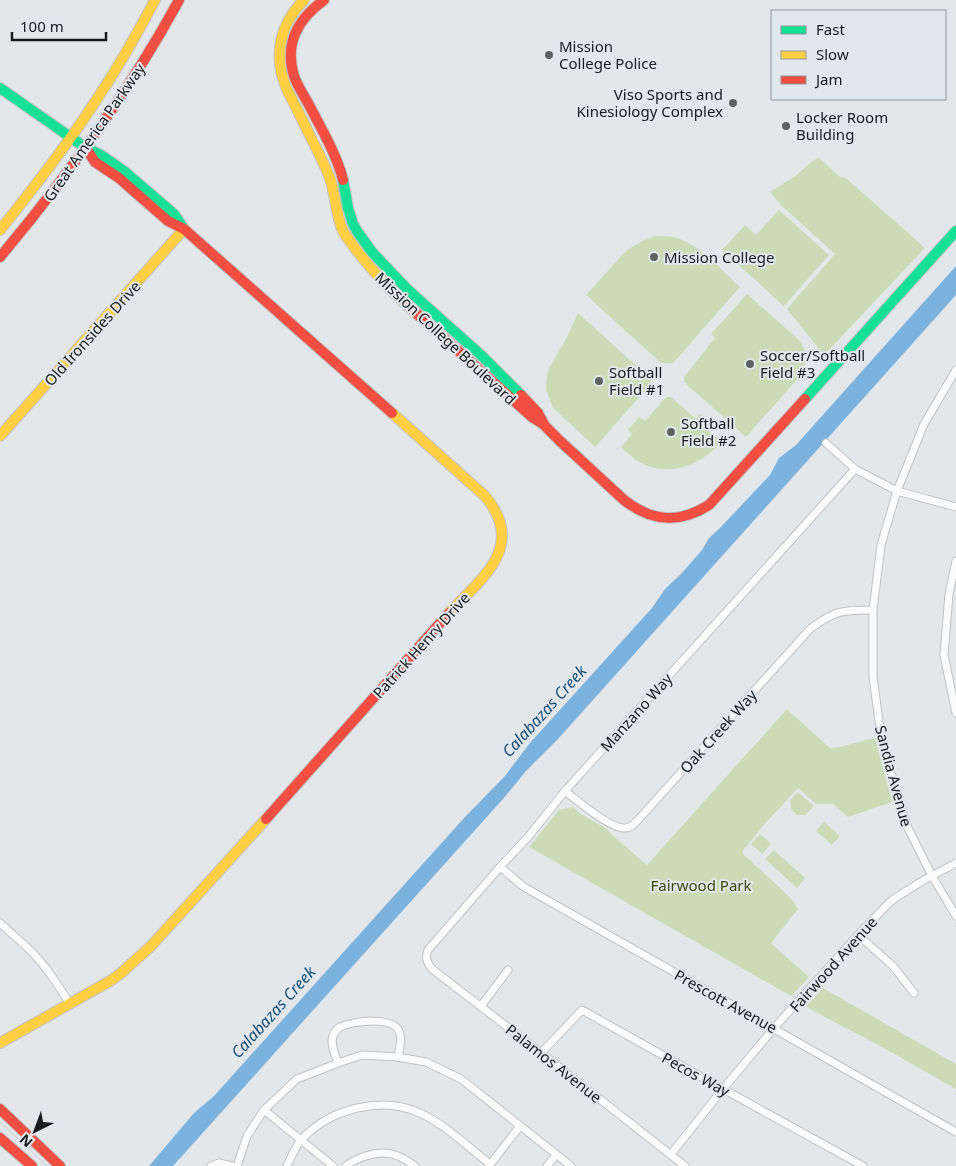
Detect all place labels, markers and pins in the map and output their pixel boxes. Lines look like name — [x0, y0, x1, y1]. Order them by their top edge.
place label: Mission College Police — [559, 36, 657, 73]
marker: Mission College Police — [543, 49, 555, 61]
place label: Viso Sports and Kinesiology Complex — [576, 84, 723, 121]
marker: Viso Sports and Kinesiology Complex — [727, 97, 739, 109]
place label: Locker Room Building — [796, 107, 888, 144]
marker: Locker Room Building — [780, 120, 792, 132]
place label: Mission College — [664, 247, 774, 267]
marker: Mission College — [648, 251, 660, 263]
place label: Soccer/Softball Field #3 — [760, 345, 865, 382]
marker: Soccer/Softball Field #3 — [744, 358, 756, 370]
place label: Softball Field #1 — [609, 362, 664, 399]
marker: Softball Field #1 — [593, 375, 605, 387]
place label: Softball Field #2 — [681, 413, 736, 450]
marker: Softball Field #2 — [665, 426, 677, 438]

